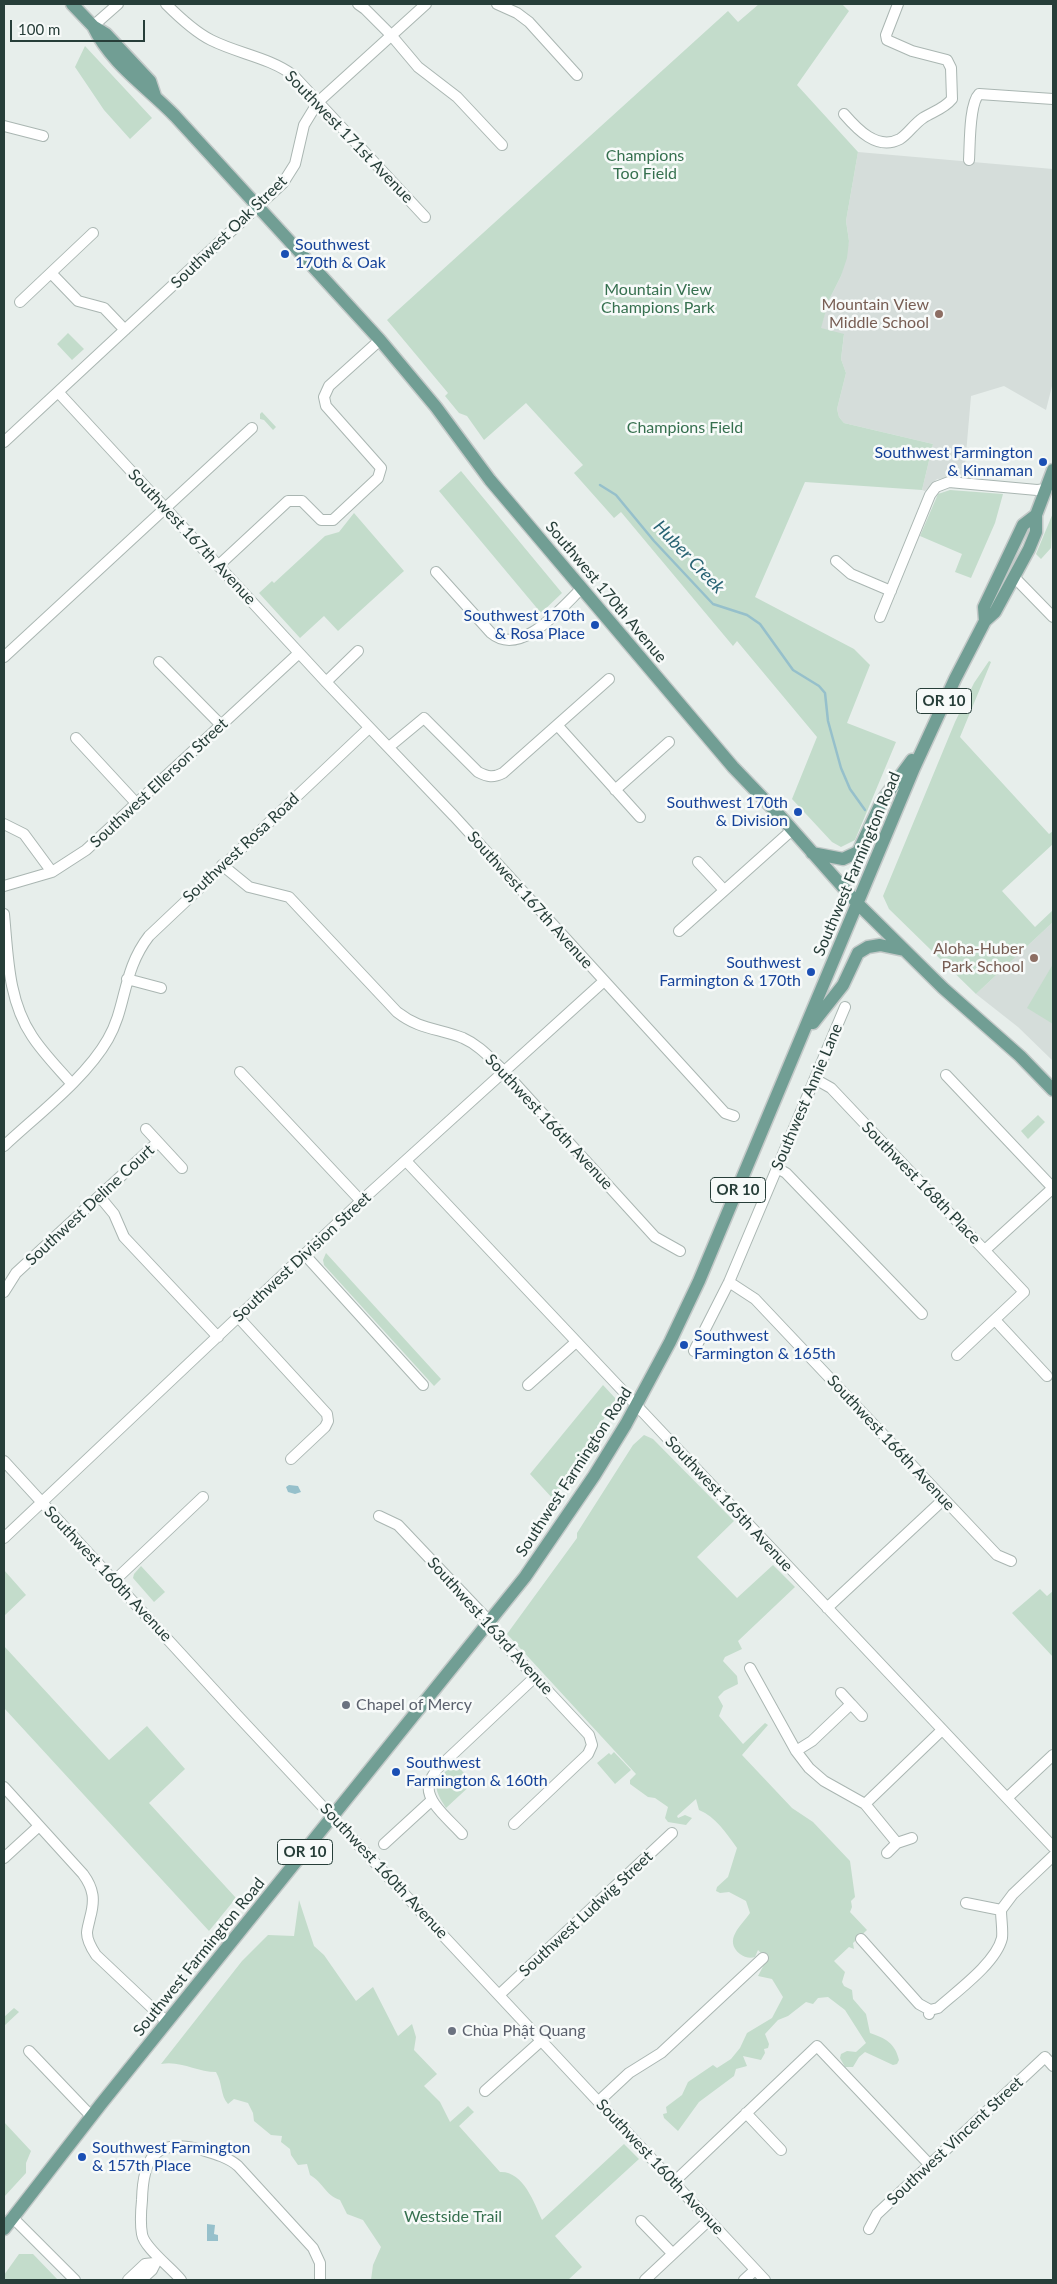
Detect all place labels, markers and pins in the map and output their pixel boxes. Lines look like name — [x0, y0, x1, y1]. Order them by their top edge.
place label: Southwest 170th & Oak — [295, 235, 386, 273]
marker: Southwest 170th & Oak — [279, 248, 291, 260]
place label: Mountain View Middle School — [821, 295, 929, 333]
marker: Mountain View Middle School — [933, 308, 945, 320]
place label: Southwest Farmington & Kinnaman — [874, 443, 1033, 481]
marker: Southwest Farmington & Kinnaman — [1037, 456, 1049, 468]
place label: Southwest 170th & Rosa Place — [464, 606, 585, 644]
marker: Southwest 170th & Rosa Place — [589, 619, 601, 631]
place label: Southwest 170th & Division — [667, 793, 788, 831]
marker: Southwest 170th & Division — [792, 806, 804, 818]
place label: Aloha-Huber Park School — [933, 939, 1024, 977]
marker: Aloha-Huber Park School — [1028, 952, 1040, 964]
place label: Southwest Farmington & 170th — [659, 953, 801, 991]
marker: Southwest Farmington & 170th — [805, 966, 817, 978]
place label: Southwest Farmington & 165th — [694, 1326, 836, 1364]
marker: Southwest Farmington & 165th — [678, 1339, 690, 1351]
place label: Chapel of Mercy — [356, 1695, 472, 1715]
marker: Chapel of Mercy — [340, 1699, 352, 1711]
place label: Southwest Farmington & 160th — [406, 1753, 548, 1791]
marker: Southwest Farmington & 160th — [390, 1766, 402, 1778]
place label: Chùa Phật Quang — [462, 2021, 586, 2041]
marker: Chùa Phật Quang — [446, 2025, 458, 2037]
place label: Southwest Farmington & 157th Place — [92, 2138, 251, 2176]
marker: Southwest Farmington & 157th Place — [76, 2151, 88, 2163]

